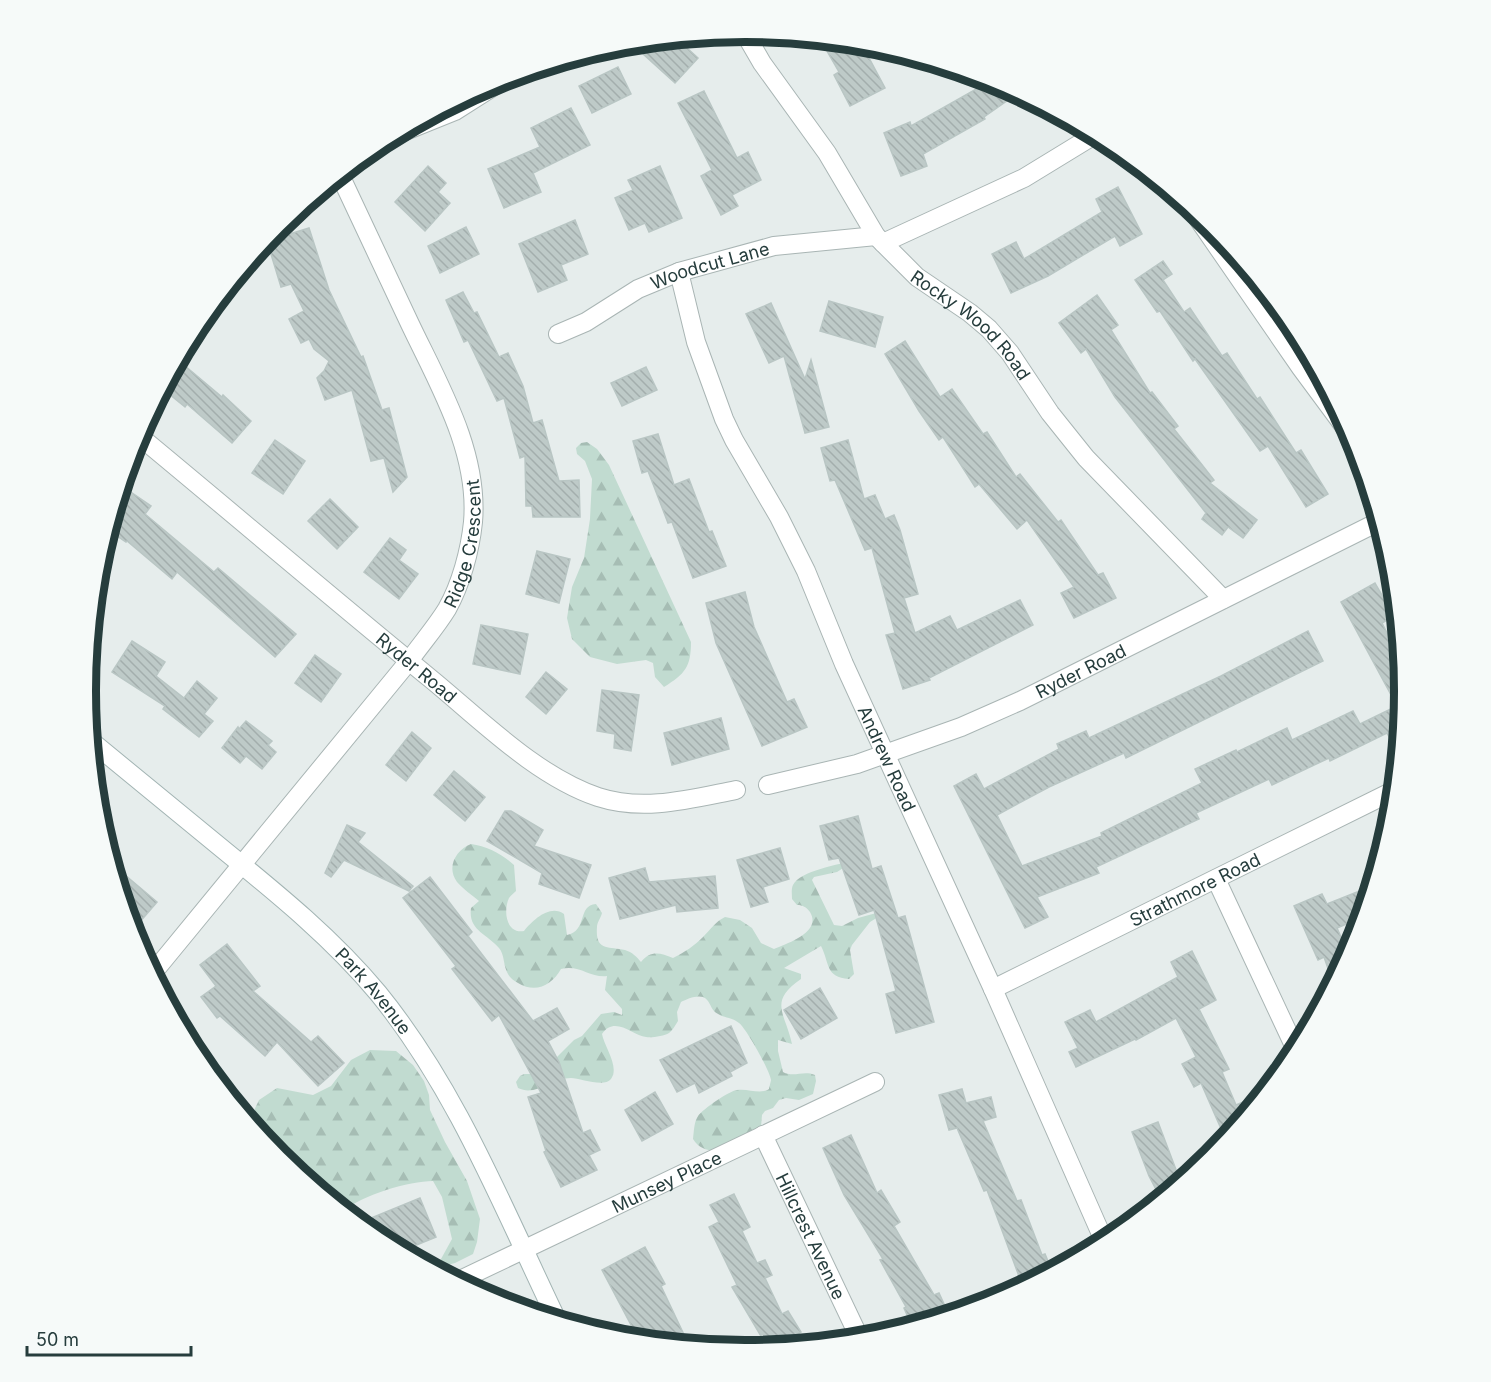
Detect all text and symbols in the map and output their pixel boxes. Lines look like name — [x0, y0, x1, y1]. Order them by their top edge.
street label: Woodcut Lane — [647, 237, 771, 293]
street label: Rocky Wood Road — [907, 266, 1035, 384]
street label: Ridge Crescent — [439, 478, 484, 611]
street label: Ryder Road — [372, 628, 461, 707]
street label: Ryder Road — [1032, 639, 1129, 702]
street label: Andrew Road — [854, 702, 921, 814]
street label: Strathmore Road — [1126, 848, 1263, 930]
street label: Park Avenue — [331, 943, 416, 1038]
street label: Munsey Place — [608, 1146, 725, 1217]
street label: Hillcrest Avenue — [772, 1170, 850, 1303]
scale bar — [27, 1319, 190, 1357]
text: 50 m — [36, 1329, 79, 1350]

